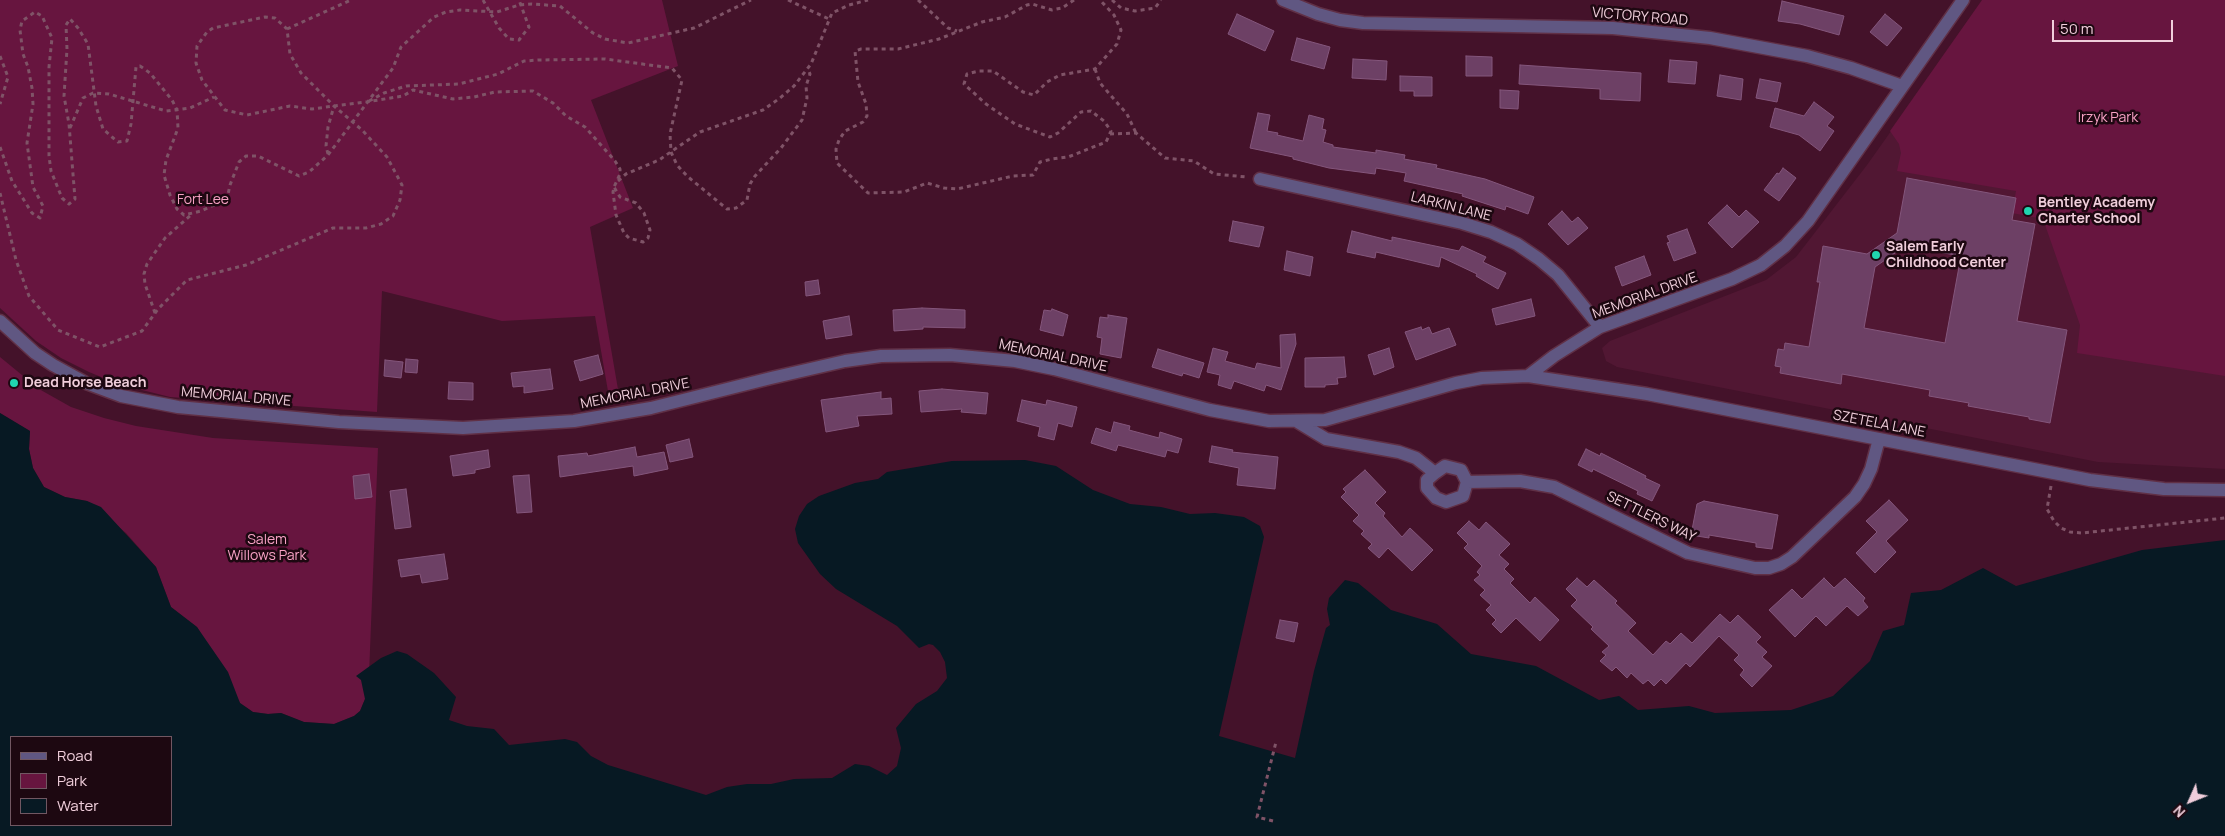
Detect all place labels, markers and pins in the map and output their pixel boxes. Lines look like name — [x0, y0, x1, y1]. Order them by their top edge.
place label: Bentley Academy Charter School — [2038, 195, 2155, 228]
marker: Bentley Academy Charter School — [2022, 205, 2034, 217]
place label: Salem Early Childhood Center — [1886, 239, 2006, 272]
marker: Salem Early Childhood Center — [1870, 249, 1882, 261]
place label: Dead Horse Beach — [24, 375, 146, 391]
marker: Dead Horse Beach — [8, 377, 20, 389]

